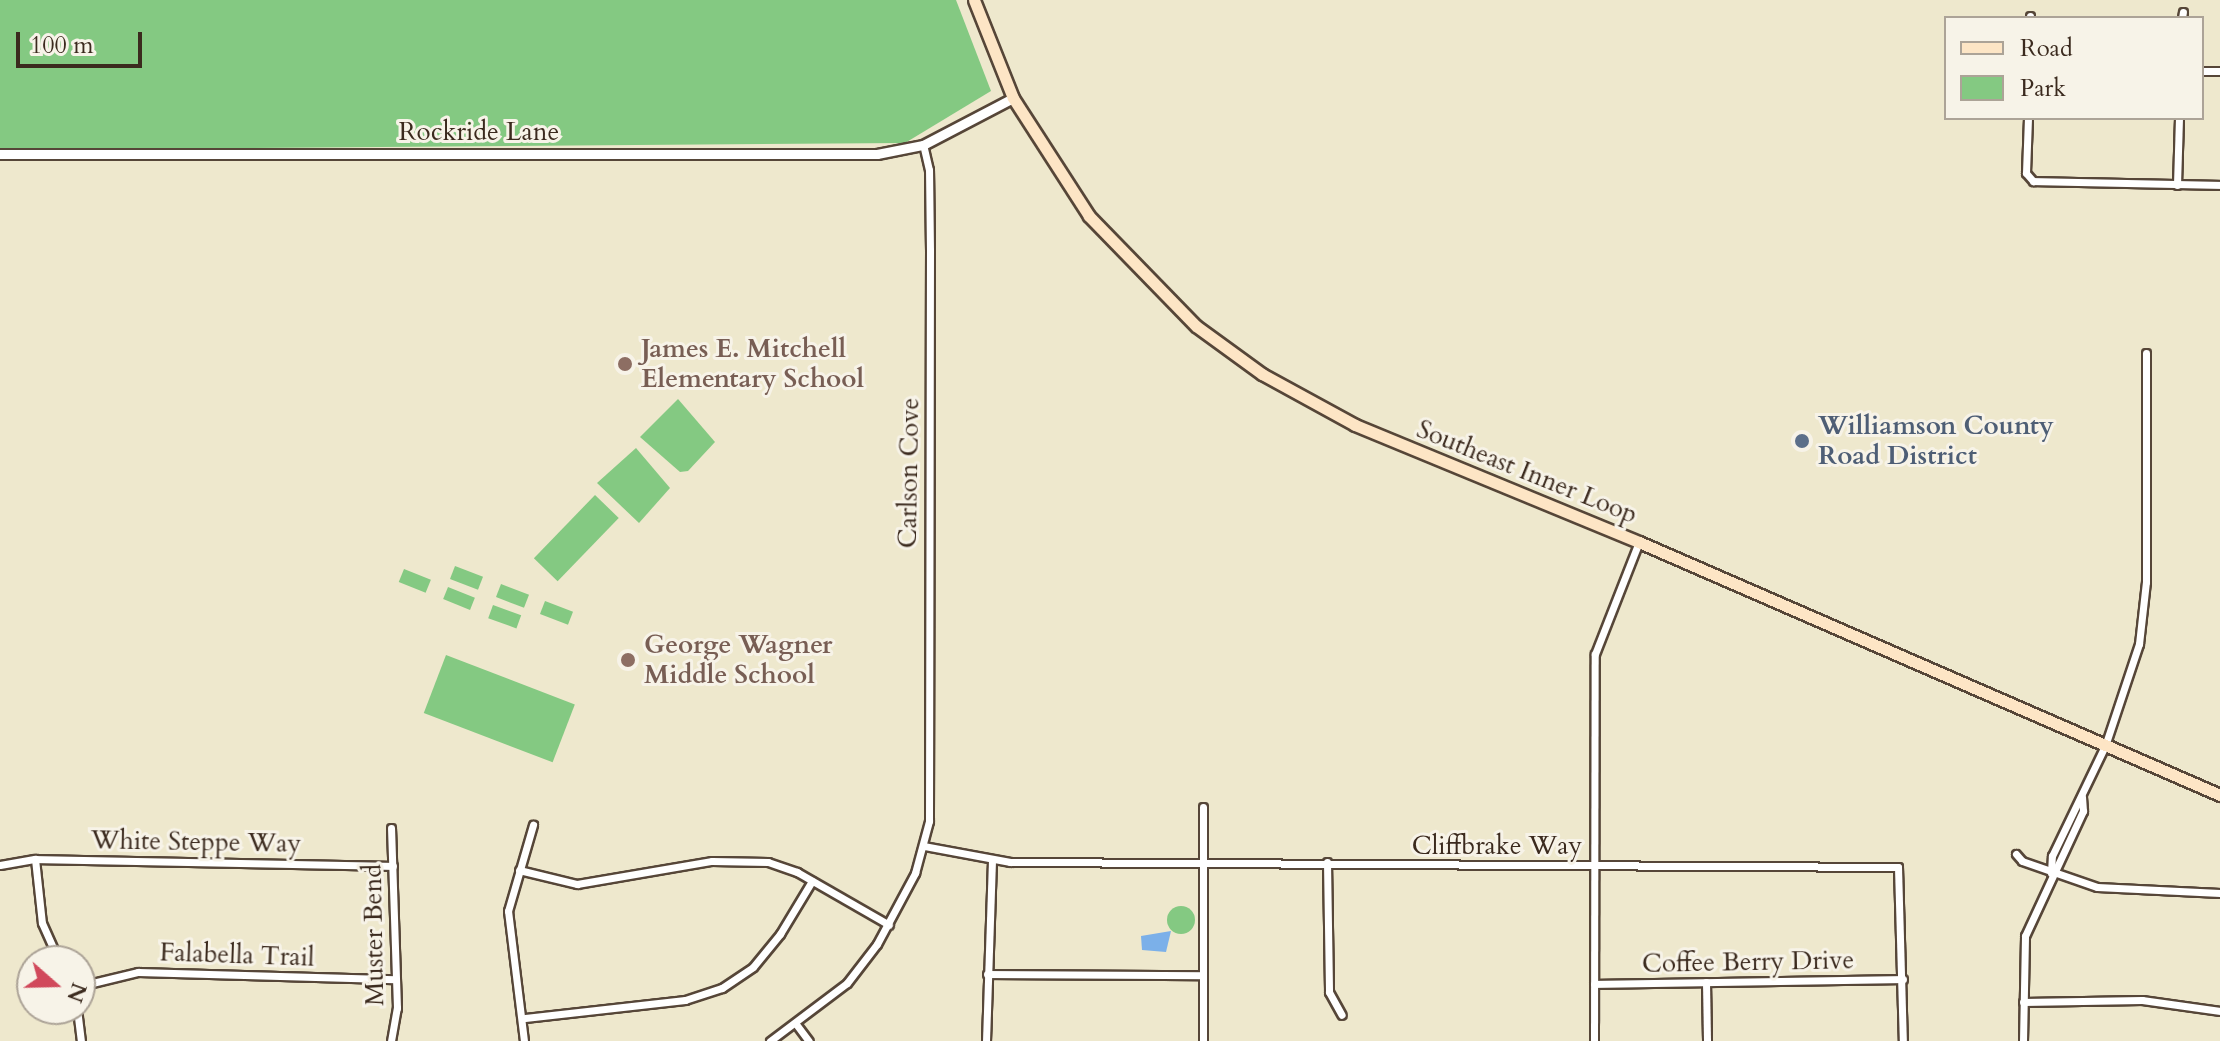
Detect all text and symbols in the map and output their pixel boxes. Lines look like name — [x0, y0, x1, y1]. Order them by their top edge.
scale bar — [20, 16, 146, 66]
legend — [1944, 16, 2204, 120]
text: 100 m — [30, 29, 94, 62]
text: Road — [2020, 32, 2073, 65]
text: Park — [2020, 72, 2066, 105]
street label: Rockride Lane — [399, 116, 559, 148]
place label: James E. Mitchell Elementary School — [641, 333, 864, 394]
marker: James E. Mitchell Elementary School — [616, 355, 634, 373]
street label: Carlson Cove — [892, 397, 926, 549]
place label: Williamson County Road District — [1818, 410, 2054, 472]
street label: Southeast Inner Loop — [1412, 413, 1642, 531]
marker: Williamson County Road District — [1793, 432, 1811, 450]
place label: George Wagner Middle School — [644, 629, 832, 690]
marker: George Wagner Middle School — [619, 651, 637, 669]
street label: White Steppe Way — [90, 825, 302, 859]
street label: Cliffbrake Way — [1412, 830, 1582, 862]
street label: Muster Bend — [357, 864, 391, 1006]
street label: Falabella Trail — [159, 937, 315, 973]
north arrow — [16, 945, 96, 1025]
street label: Coffee Berry Drive — [1642, 945, 1854, 979]
text: N — [59, 978, 94, 1007]

